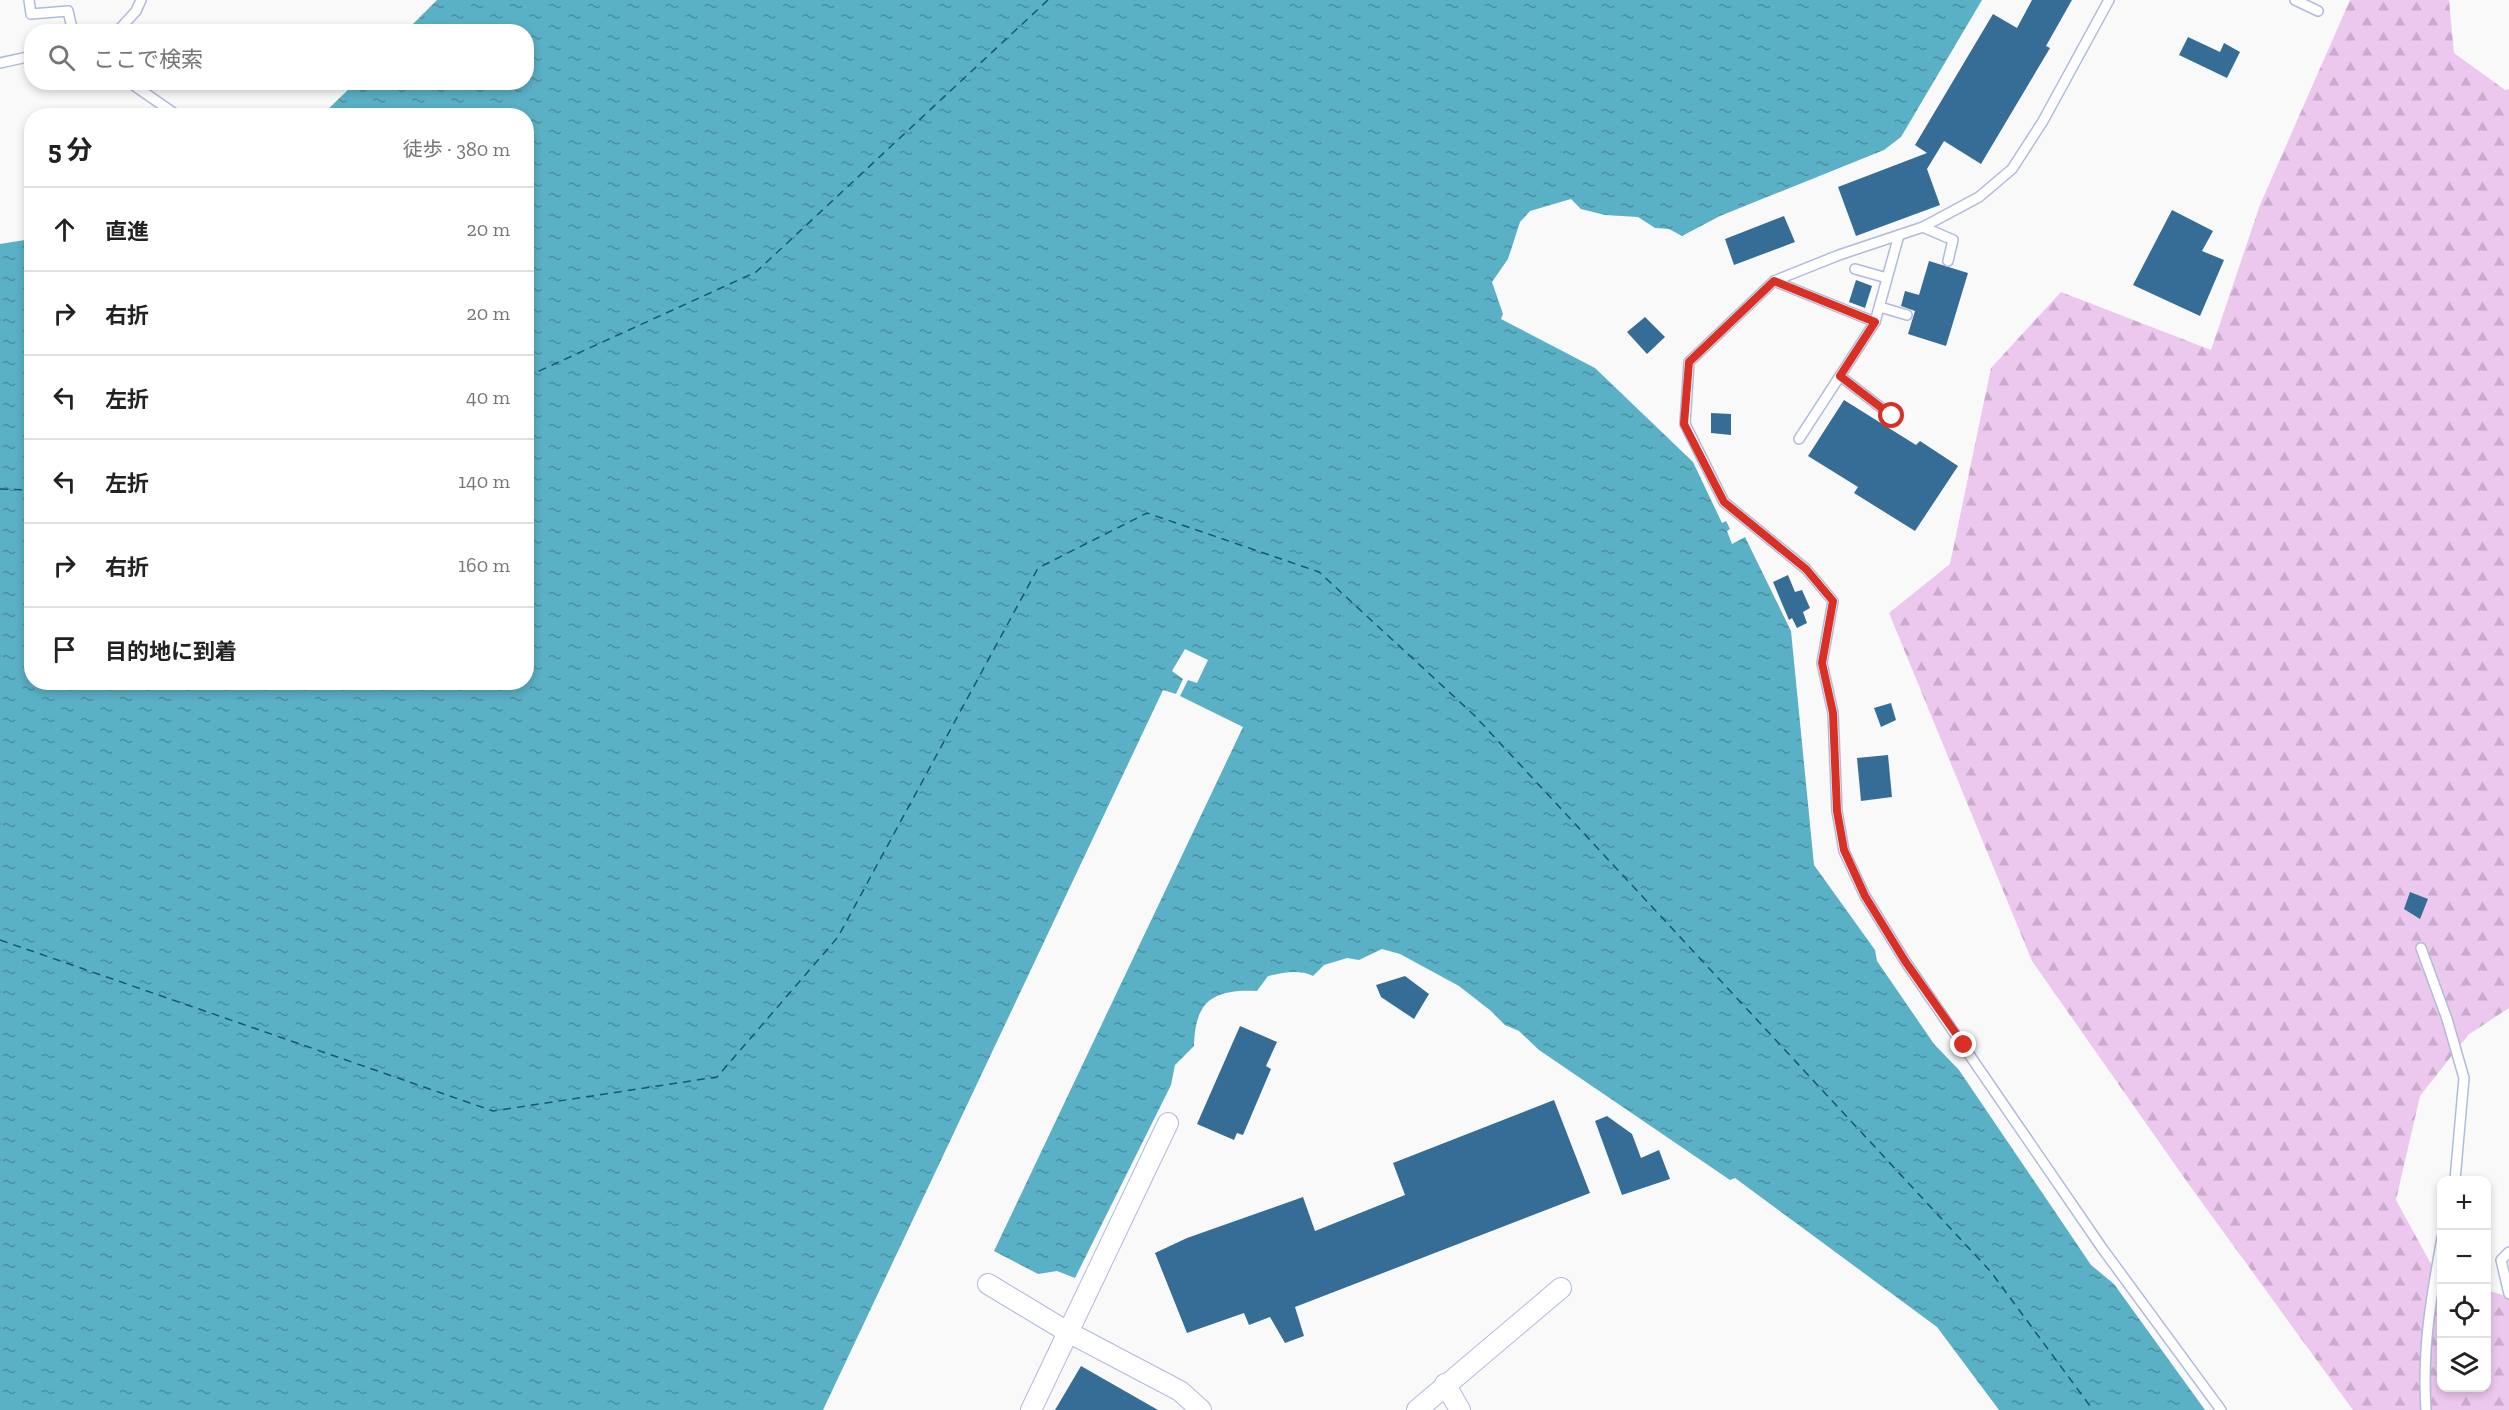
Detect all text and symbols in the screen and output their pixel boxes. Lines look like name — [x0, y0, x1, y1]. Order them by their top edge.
search box — [24, 24, 534, 90]
icon: search — [45, 41, 78, 74]
text: ここで検索 — [93, 46, 203, 73]
text: 5 分 — [48, 134, 92, 166]
text: 徒歩 · 380 m — [403, 137, 510, 161]
icon: ahead — [48, 213, 81, 246]
text: 20 m — [466, 217, 510, 241]
text: 直進 — [105, 218, 149, 245]
icon: right — [48, 297, 81, 330]
text: 20 m — [466, 301, 510, 325]
text: 右折 — [105, 302, 149, 329]
icon: left — [48, 381, 81, 414]
text: 40 m — [466, 385, 510, 409]
text: 左折 — [105, 386, 149, 413]
route start — [1878, 402, 1904, 428]
icon: left — [48, 465, 81, 498]
text: 140 m — [458, 469, 510, 493]
text: 左折 — [105, 470, 149, 497]
icon: right — [48, 549, 81, 582]
text: 160 m — [458, 553, 510, 577]
text: 右折 — [105, 554, 149, 581]
icon: arrive — [48, 633, 81, 666]
text: 目的地に到着 — [105, 638, 237, 665]
route end — [1950, 1031, 1976, 1057]
map controls — [2437, 1176, 2491, 1392]
button: + — [2437, 1176, 2491, 1230]
button: − — [2437, 1230, 2491, 1284]
button: locate — [2437, 1284, 2491, 1338]
button: layers — [2437, 1338, 2491, 1392]

